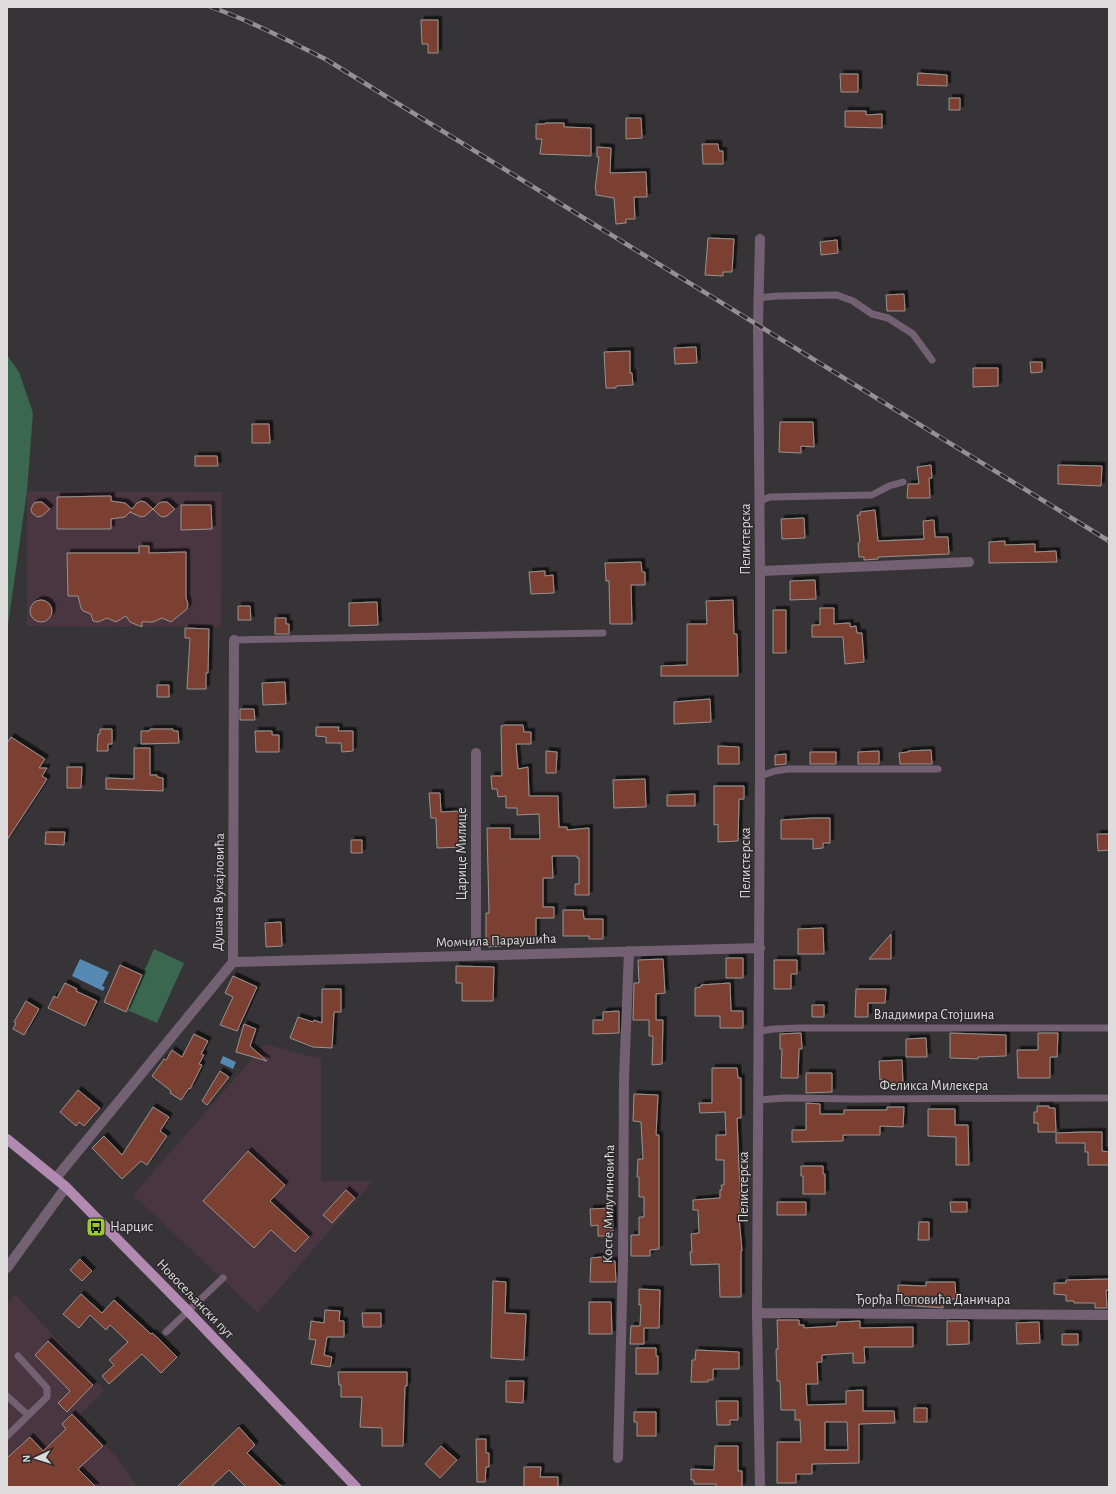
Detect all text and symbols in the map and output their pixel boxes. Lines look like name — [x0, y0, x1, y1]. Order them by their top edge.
street label: Пелистерска — [739, 503, 753, 575]
street label: Царице Милице — [455, 807, 469, 901]
street label: Пелистерска — [739, 827, 753, 899]
street label: Душана Вукајловића — [211, 832, 227, 951]
street label: Момчила Параушића — [435, 932, 557, 950]
street label: Владимира Стојшина — [874, 1008, 995, 1022]
street label: Феликса Милекера — [880, 1079, 989, 1093]
street label: Косте Милутиновића — [601, 1144, 617, 1264]
street label: Пелистерска — [737, 1151, 751, 1223]
bus stop icon: Нарцис — [85, 1216, 107, 1238]
place label: Нарцис — [110, 1220, 154, 1234]
street label: Новосељански пут — [154, 1257, 237, 1342]
street label: Ђорђа Поповића Даничара — [856, 1293, 1011, 1307]
north arrow — [16, 1438, 56, 1478]
text: N — [21, 1454, 32, 1463]

